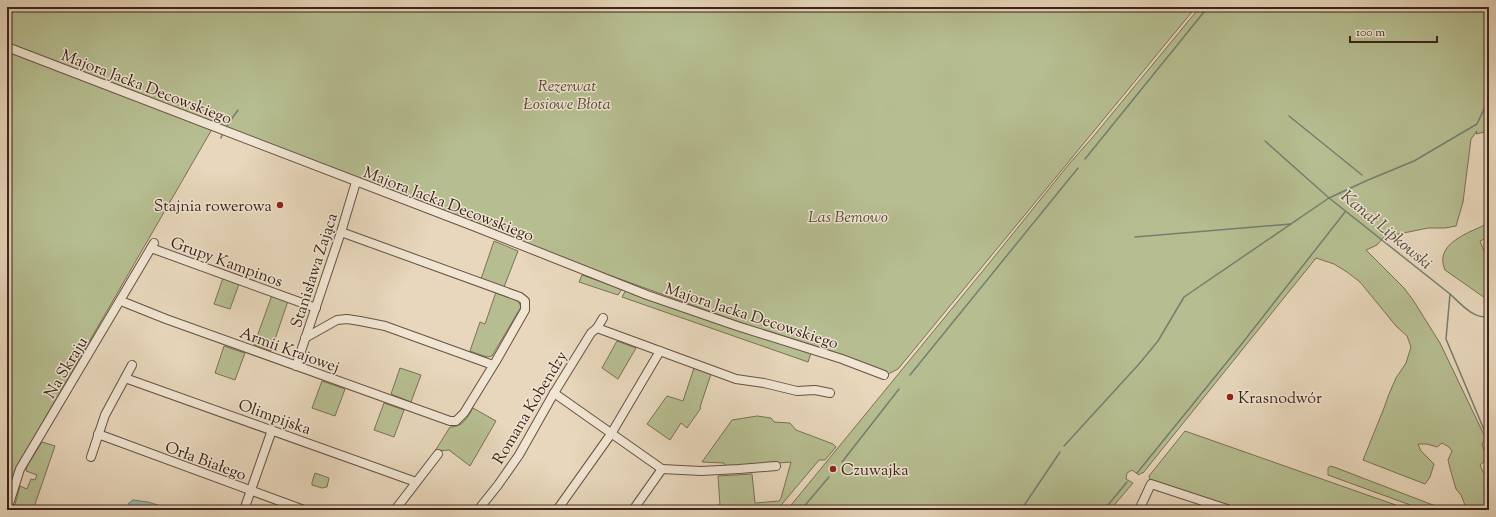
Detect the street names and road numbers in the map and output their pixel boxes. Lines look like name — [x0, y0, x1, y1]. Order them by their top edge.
street label: Majora Jacka Decowskiego — [57, 45, 235, 132]
street label: Majora Jacka Decowskiego — [359, 162, 537, 249]
street label: Stanisława Zająca — [286, 210, 345, 331]
street label: Grupy Kampinos — [167, 232, 285, 294]
street label: Majora Jacka Decowskiego — [661, 278, 841, 356]
street label: Armii Krajowej — [236, 323, 342, 380]
street label: Na Skraju — [40, 333, 95, 404]
street label: Romana Kobendzy — [488, 347, 574, 469]
street label: Olimpijska — [235, 395, 314, 442]
street label: Orła Białego — [161, 437, 249, 488]

